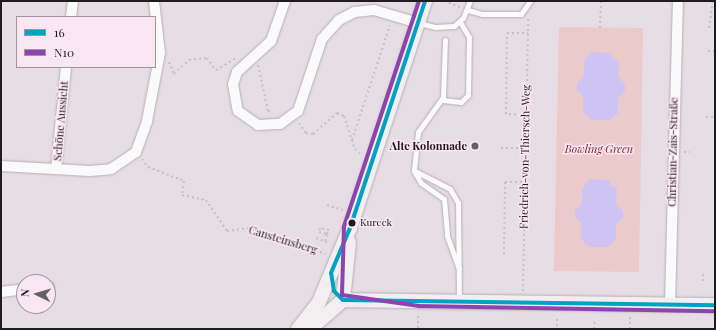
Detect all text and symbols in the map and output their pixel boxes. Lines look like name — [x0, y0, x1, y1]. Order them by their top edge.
legend — [16, 16, 156, 68]
text: 16 — [54, 24, 65, 40]
text: N10 — [54, 44, 74, 60]
street label: Schöne Aussicht — [51, 80, 71, 162]
street label: Friedrich-von-Thiersch-Weg — [517, 85, 533, 229]
street label: Christian-Zais-Straße — [665, 97, 681, 207]
place label: Alte Kolonnade — [390, 139, 467, 153]
marker: Alte Kolonnade — [470, 141, 480, 151]
park label: Bowling Green — [565, 142, 633, 156]
place label: Kureck — [360, 217, 392, 229]
marker: Kureck — [347, 218, 357, 228]
street label: Cansteinsberg — [247, 223, 319, 257]
north arrow — [16, 274, 56, 314]
text: N — [17, 288, 32, 298]

